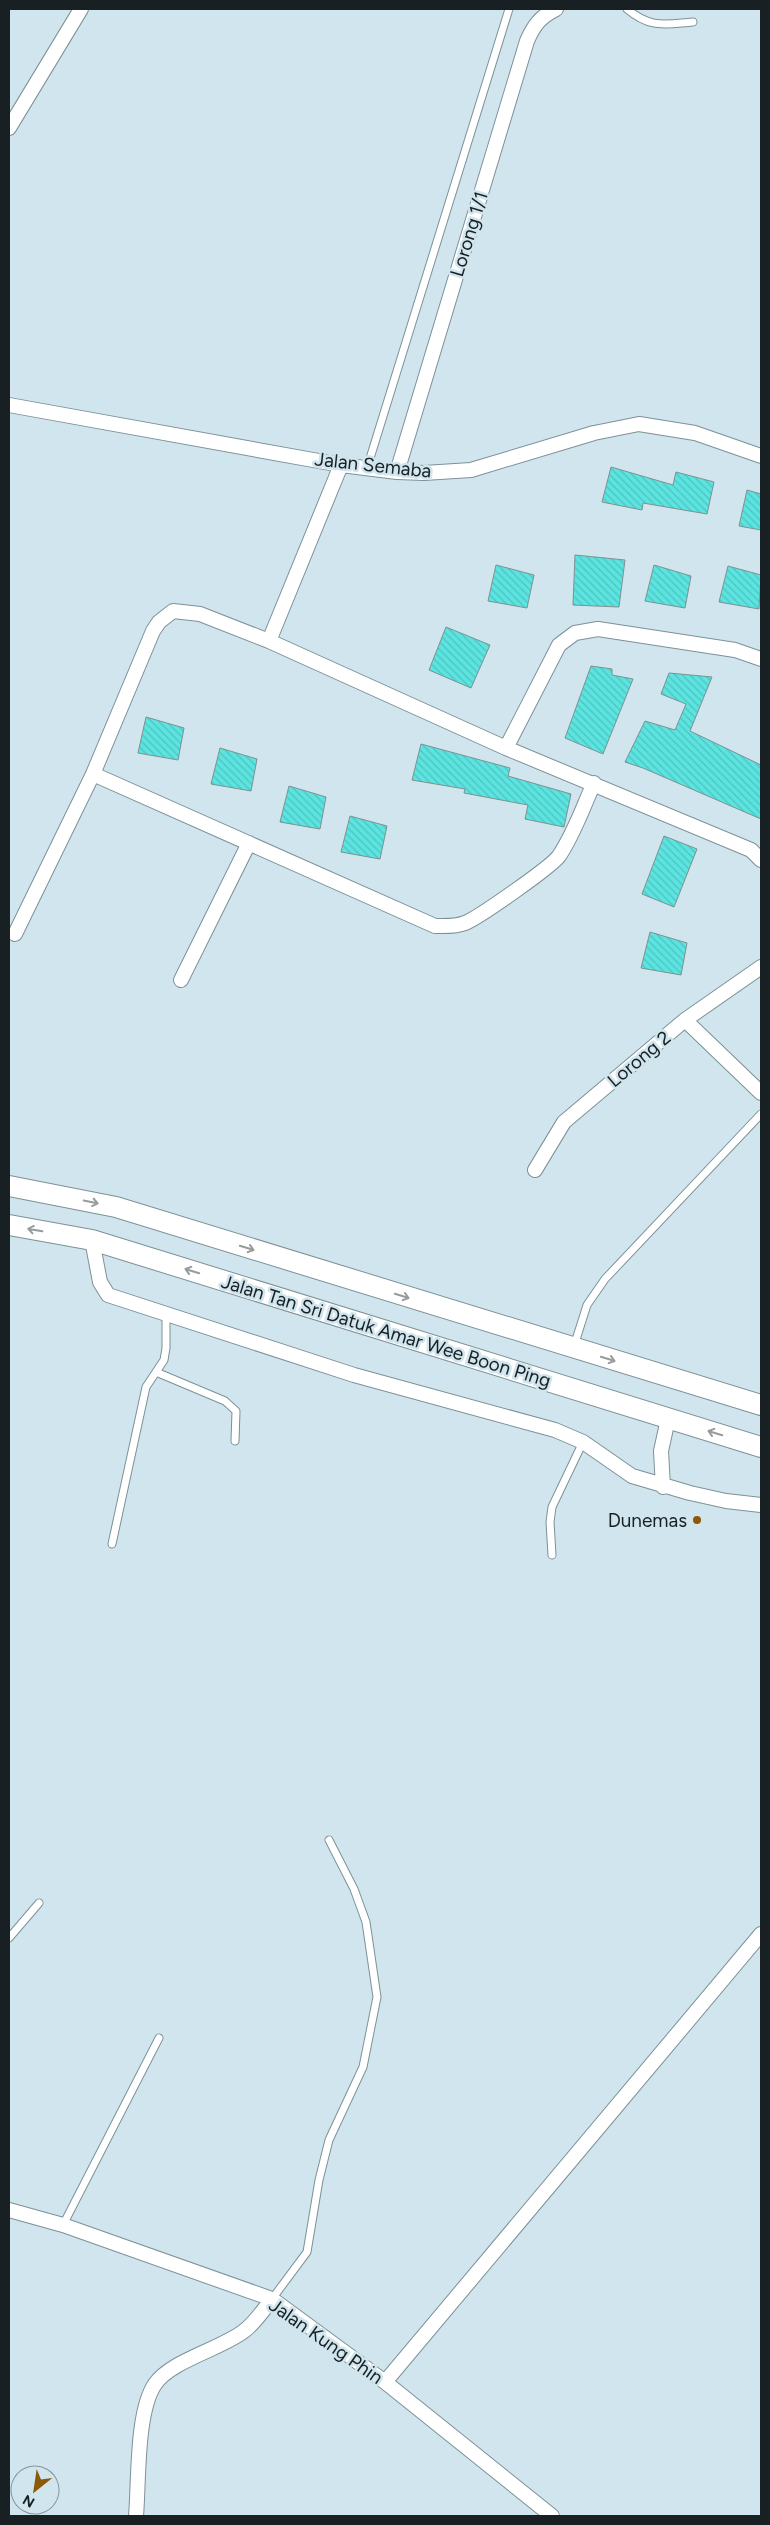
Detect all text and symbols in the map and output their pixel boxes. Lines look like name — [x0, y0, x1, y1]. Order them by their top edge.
street label: Lorong 1/1 — [445, 189, 493, 279]
street label: Jalan Semaba — [313, 447, 433, 483]
street label: Lorong 2 — [603, 1026, 675, 1092]
one-way arrow — [83, 1198, 99, 1207]
one-way arrow — [27, 1224, 43, 1234]
one-way arrow — [238, 1243, 254, 1253]
one-way arrow — [184, 1265, 200, 1275]
street label: Jalan Tan Sri Datuk Amar Wee Boon Ping — [218, 1270, 554, 1392]
one-way arrow — [394, 1291, 410, 1301]
one-way arrow — [599, 1354, 615, 1364]
one-way arrow — [707, 1428, 723, 1438]
place label: Dunemas — [608, 1509, 687, 1532]
marker: Dunemas — [691, 1514, 703, 1526]
street label: Jalan Kung Phin — [265, 2293, 387, 2389]
north arrow — [10, 2465, 60, 2515]
text: N — [20, 2491, 38, 2511]

